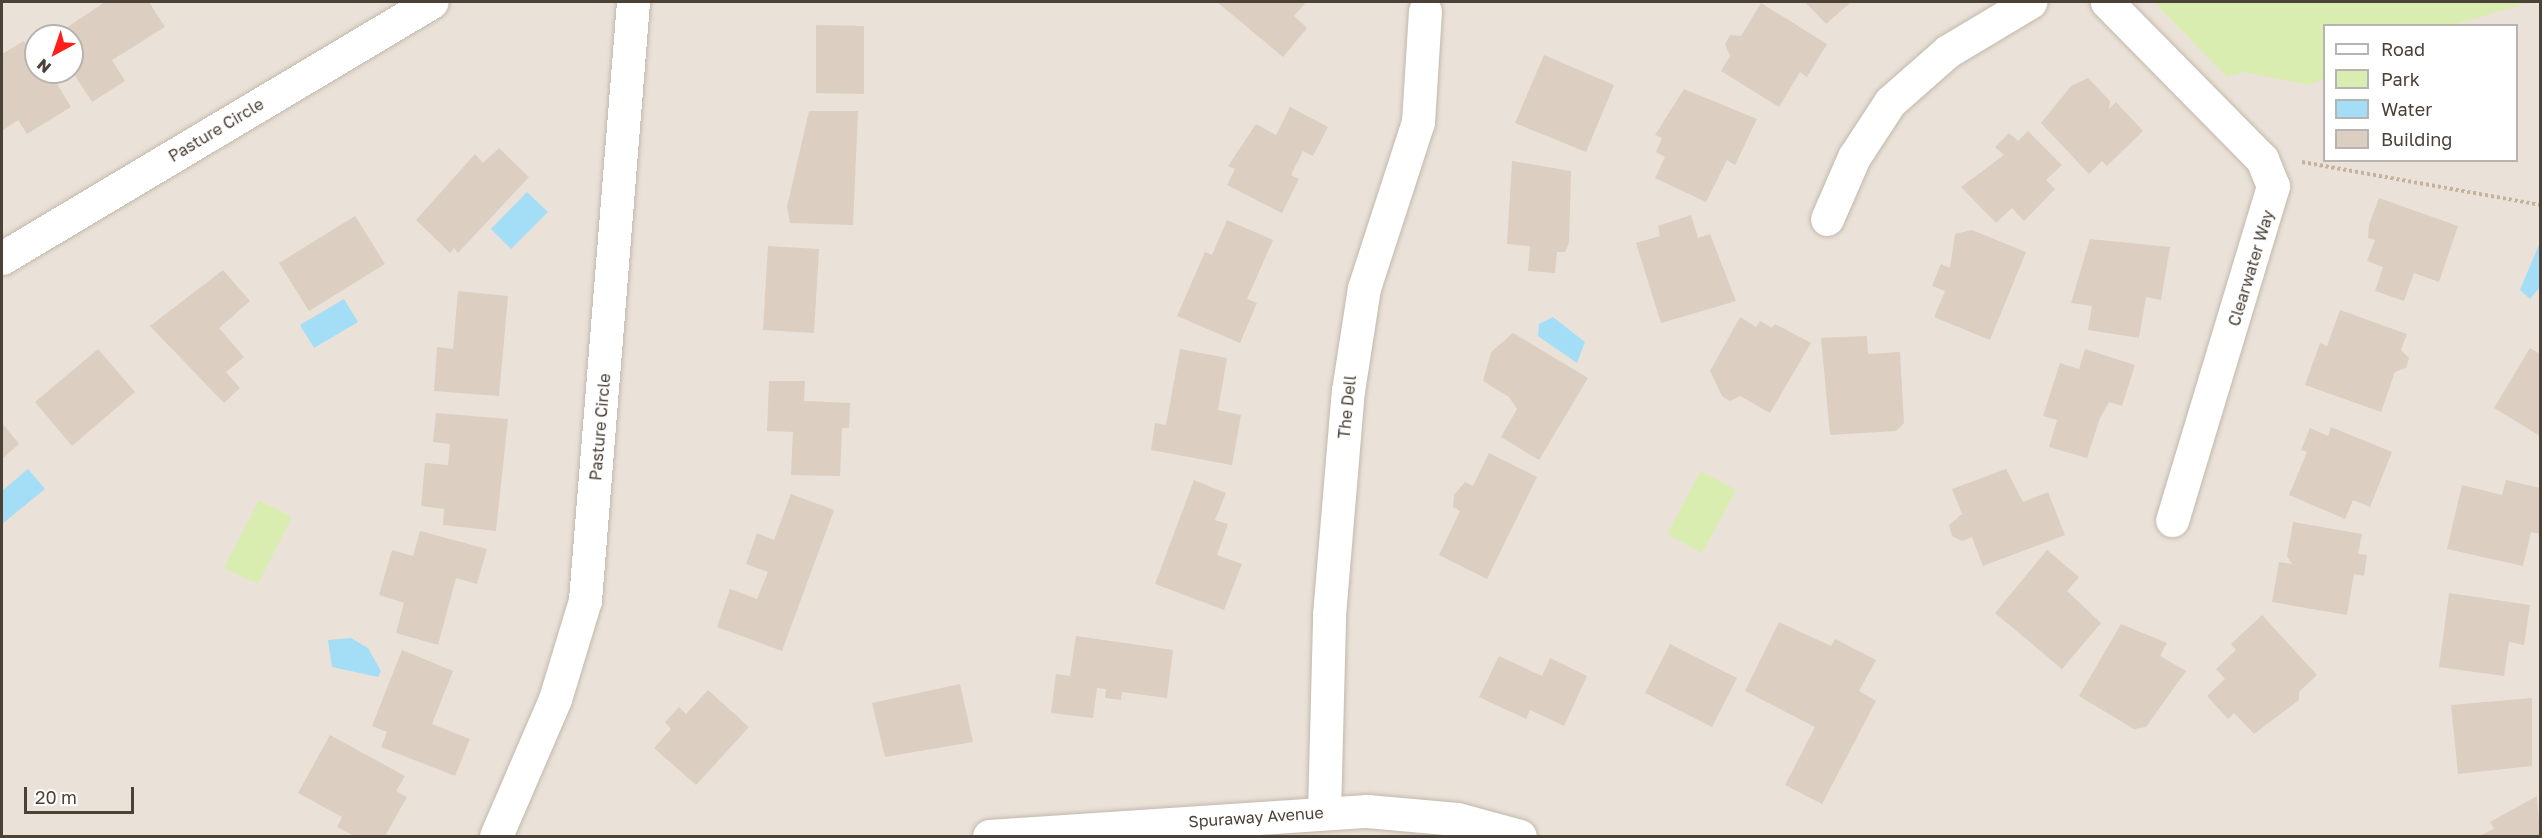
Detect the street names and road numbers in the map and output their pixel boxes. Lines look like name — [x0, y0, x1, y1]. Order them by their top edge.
street label: Pasture Circle — [165, 94, 267, 166]
street label: Clearwater Way — [2224, 208, 2278, 328]
street label: Pasture Circle — [586, 373, 614, 481]
street label: The Dell — [1334, 374, 1360, 440]
street label: Spuraway Avenue — [1188, 803, 1324, 831]

